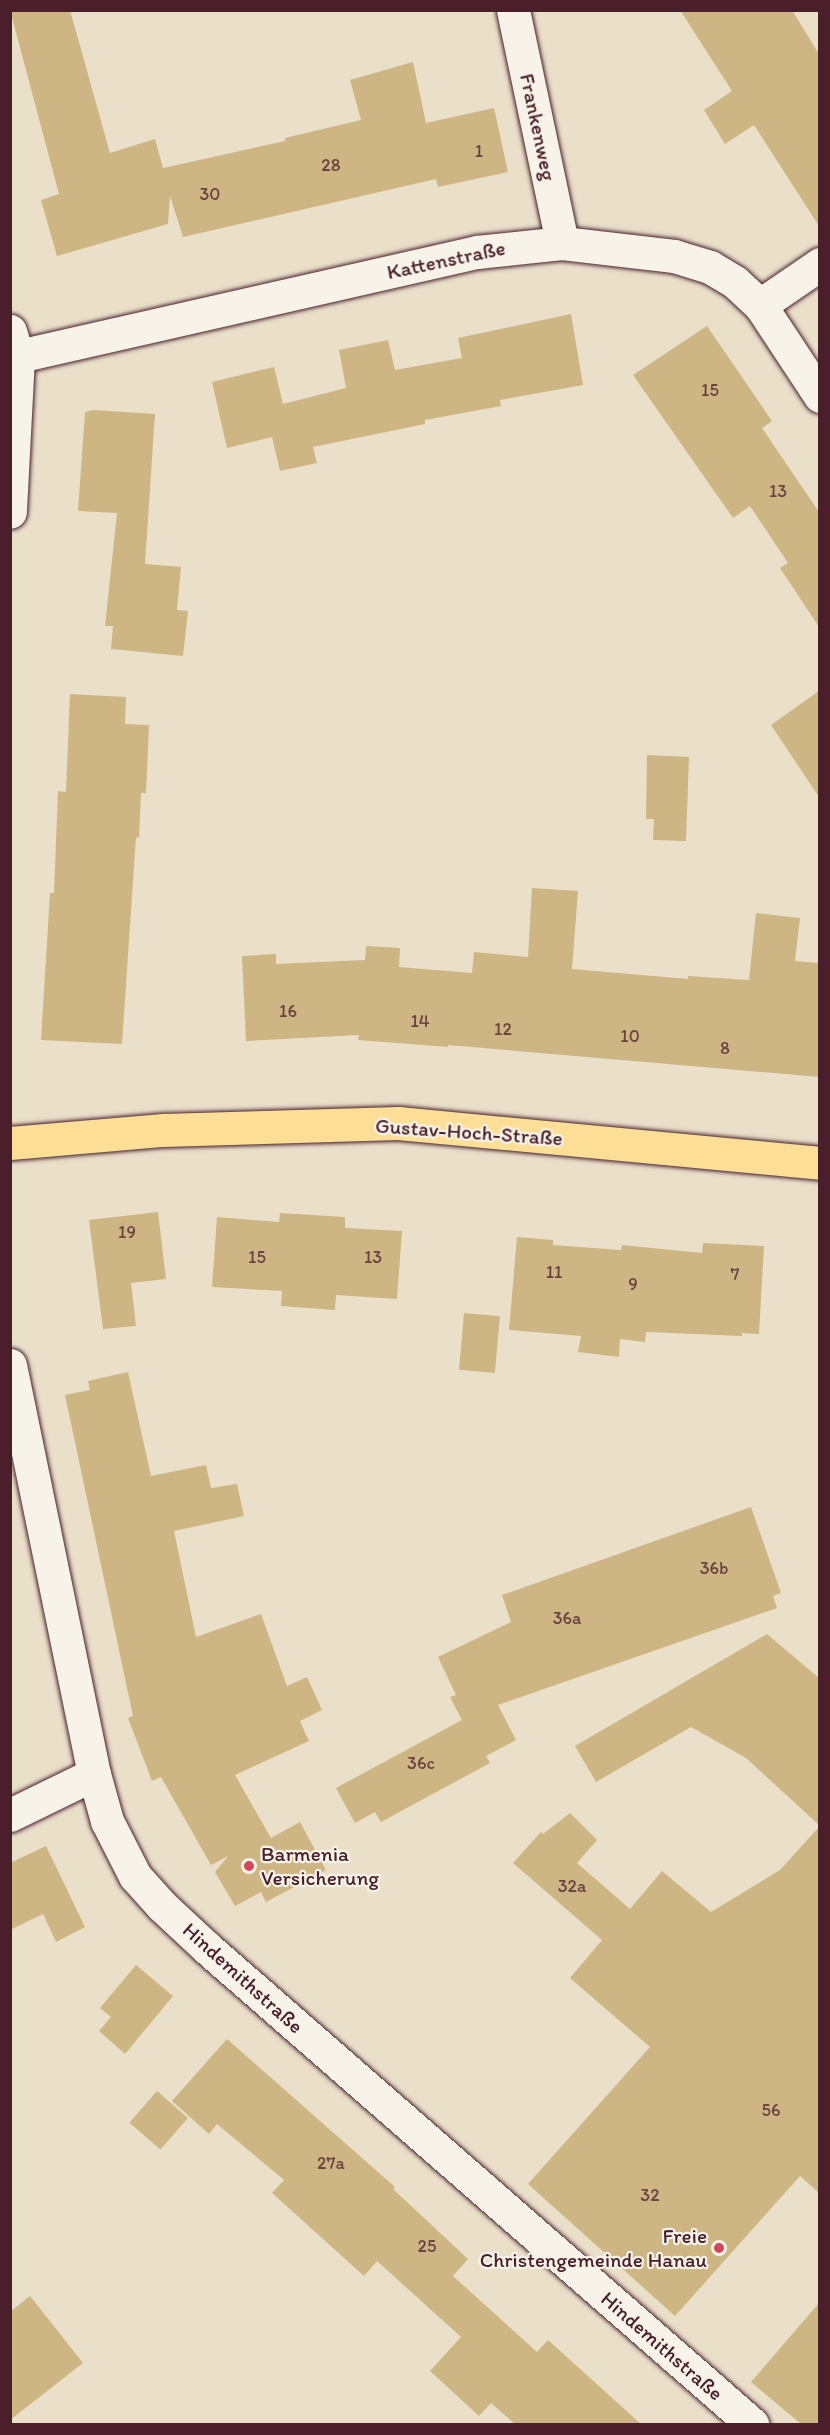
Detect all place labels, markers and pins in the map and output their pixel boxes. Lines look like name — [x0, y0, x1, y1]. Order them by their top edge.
place label: Barmenia Versicherung — [261, 1841, 379, 1891]
marker: Barmenia Versicherung — [242, 1859, 256, 1873]
place label: Freie Christengemeinde Hanau — [480, 2223, 707, 2273]
marker: Freie Christengemeinde Hanau — [712, 2241, 726, 2255]

